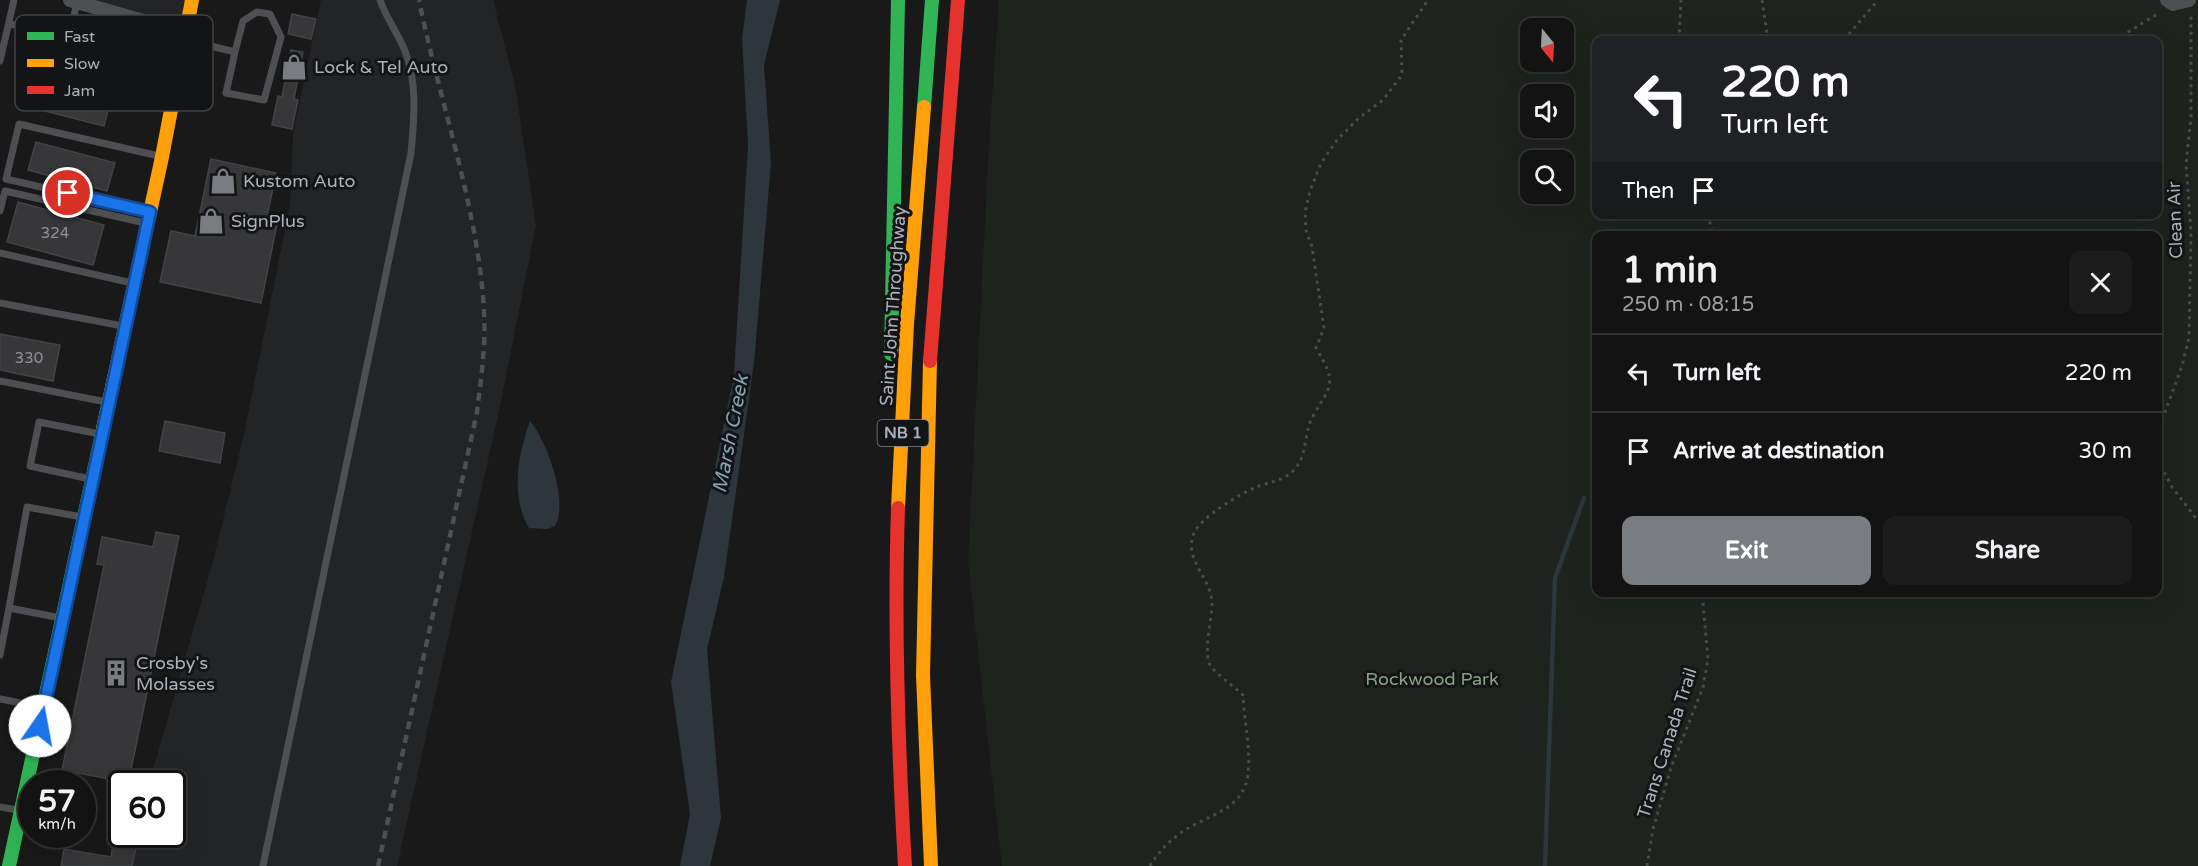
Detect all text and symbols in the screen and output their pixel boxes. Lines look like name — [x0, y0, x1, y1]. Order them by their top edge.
legend — [15, 15, 213, 111]
north arrow — [1520, 18, 1574, 72]
map controls — [1520, 18, 1574, 204]
text: Fast — [64, 27, 95, 47]
shop icon: Lock & Tel Auto — [279, 52, 309, 82]
text: Slow — [64, 54, 100, 74]
place label: Lock & Tel Auto — [314, 56, 448, 78]
text: 220 m — [1721, 57, 1850, 108]
icon: left — [1622, 60, 1700, 138]
text: Jam — [64, 81, 95, 101]
button: sound — [1520, 84, 1574, 138]
text: Turn left — [1721, 108, 1828, 141]
button: search — [1520, 150, 1574, 204]
shop icon: Kustom Auto — [208, 166, 238, 196]
pin — [42, 167, 93, 218]
place label: Kustom Auto — [243, 170, 355, 192]
icon: arrive — [1687, 174, 1720, 207]
icon: arrive — [51, 176, 84, 209]
text: Then — [1622, 178, 1675, 204]
street label: Clean Air — [2163, 181, 2187, 259]
street label: Saint John Throughway — [875, 205, 911, 407]
shop icon: SignPlus — [196, 206, 226, 236]
place label: SignPlus — [231, 210, 305, 232]
house number: 324 — [41, 224, 69, 242]
text: 1 min — [1622, 249, 1718, 292]
button: close — [2069, 251, 2132, 314]
text: 250 m · 08:15 — [1622, 293, 1754, 317]
house number: 330 — [15, 349, 43, 367]
icon: left — [1622, 357, 1655, 390]
text: Turn left — [1673, 360, 1761, 386]
text: 220 m — [2065, 360, 2132, 386]
water label: Marsh Creek — [708, 371, 755, 495]
road number: NB 1 — [878, 420, 928, 446]
icon: arrive — [1622, 435, 1655, 468]
text: Arrive at destination — [1673, 438, 1884, 464]
text: 30 m — [2078, 438, 2132, 464]
button: Exit — [1622, 516, 1871, 585]
button: Share — [1883, 516, 2132, 585]
place label: Crosby's Molasses — [136, 652, 215, 695]
building icon: Crosby's Molasses — [101, 658, 131, 688]
street label: Trans Canada Trail — [1632, 665, 1702, 821]
park label: Rockwood Park — [1365, 668, 1499, 690]
position arrow — [8, 694, 72, 758]
speed limit sign: 60 — [108, 770, 186, 848]
text: 57 — [38, 783, 76, 820]
text: km/h — [38, 815, 76, 833]

